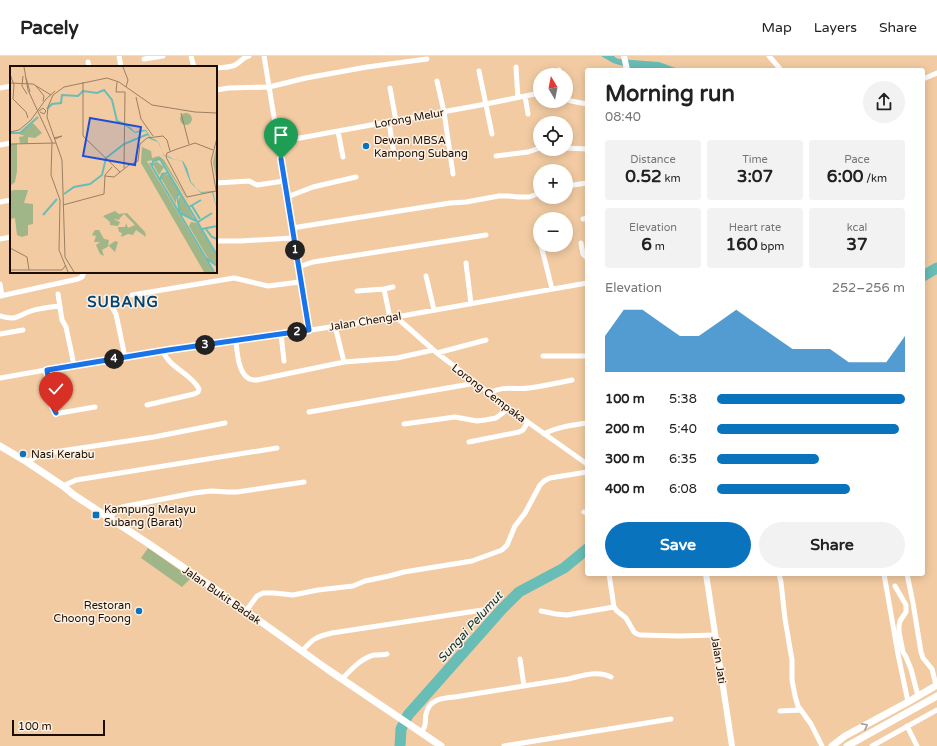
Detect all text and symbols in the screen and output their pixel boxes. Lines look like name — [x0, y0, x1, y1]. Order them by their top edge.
text: Pacely — [20, 17, 79, 39]
text: Map — [762, 19, 792, 36]
text: Layers — [814, 19, 857, 36]
text: Share — [879, 19, 917, 36]
inset map — [10, 66, 217, 273]
north arrow — [533, 68, 573, 108]
map controls — [533, 68, 573, 252]
text: Morning run — [605, 81, 735, 107]
button: share — [863, 81, 905, 123]
street label: Lorong Melur — [373, 106, 446, 131]
text: 08:40 — [605, 109, 641, 125]
button: locate — [533, 116, 573, 156]
pin — [264, 118, 298, 159]
icon: arrive — [270, 124, 292, 146]
place label: Dewan MBSA Kampong Subang — [374, 134, 468, 160]
marker: Dewan MBSA Kampong Subang — [361, 141, 371, 151]
text: Distance — [630, 153, 676, 166]
text: Time — [742, 153, 768, 166]
text: Pace — [844, 153, 870, 166]
button: + — [533, 164, 573, 204]
text: 0.52 — [625, 166, 662, 187]
text: 3:07 — [737, 166, 773, 187]
text: 6:00 — [827, 166, 863, 187]
text: km — [662, 172, 681, 185]
text: /km — [863, 172, 887, 185]
button: − — [533, 212, 573, 252]
text: Elevation — [629, 221, 677, 234]
text: Heart rate — [729, 221, 781, 234]
text: kcal — [847, 221, 867, 234]
text: 6 — [641, 234, 652, 255]
text: 160 — [726, 234, 758, 255]
text: 37 — [846, 234, 868, 255]
pin: 1 — [285, 240, 305, 260]
text: m — [652, 240, 665, 253]
text: bpm — [758, 240, 784, 253]
text: 1 — [292, 243, 298, 256]
text: Elevation — [605, 280, 662, 296]
text: 252–256 m — [832, 280, 905, 296]
district label: SUBANG — [87, 293, 159, 311]
street label: Jalan Chengal — [328, 309, 402, 334]
pin: 2 — [287, 322, 307, 342]
text: 2 — [294, 325, 300, 338]
pin: 3 — [195, 335, 215, 355]
text: 3 — [202, 338, 208, 351]
pin: 4 — [104, 349, 124, 369]
text: 4 — [111, 352, 117, 365]
street label: Lorong Cempaka — [449, 361, 528, 425]
pin — [39, 372, 73, 413]
icon: check — [45, 378, 67, 400]
text: 100 m — [605, 391, 645, 407]
text: 5:38 — [669, 391, 697, 407]
text: 200 m — [605, 421, 645, 437]
text: 5:40 — [669, 421, 697, 437]
place label: Nasi Kerabu — [31, 448, 95, 461]
marker: Nasi Kerabu — [18, 449, 28, 459]
text: 300 m — [605, 451, 645, 467]
text: 6:35 — [669, 451, 697, 467]
text: 400 m — [605, 481, 645, 497]
text: 6:08 — [669, 481, 697, 497]
place label: Kampung Melayu Subang (Barat) — [104, 503, 196, 529]
marker: Kampung Melayu Subang (Barat) — [91, 510, 101, 520]
button: Save — [605, 522, 751, 568]
button: Share — [759, 522, 905, 568]
street label: Jalan Bukit Badak — [180, 563, 263, 627]
water label: Sungai Pelumut — [435, 588, 506, 665]
place label: Restoran Choong Foong — [54, 599, 131, 625]
marker: Restoran Choong Foong — [134, 606, 144, 616]
street label: Jalan Jati — [708, 635, 729, 685]
scale bar — [12, 718, 105, 737]
text: 100 m — [18, 720, 52, 733]
one-way arrow — [861, 723, 868, 730]

